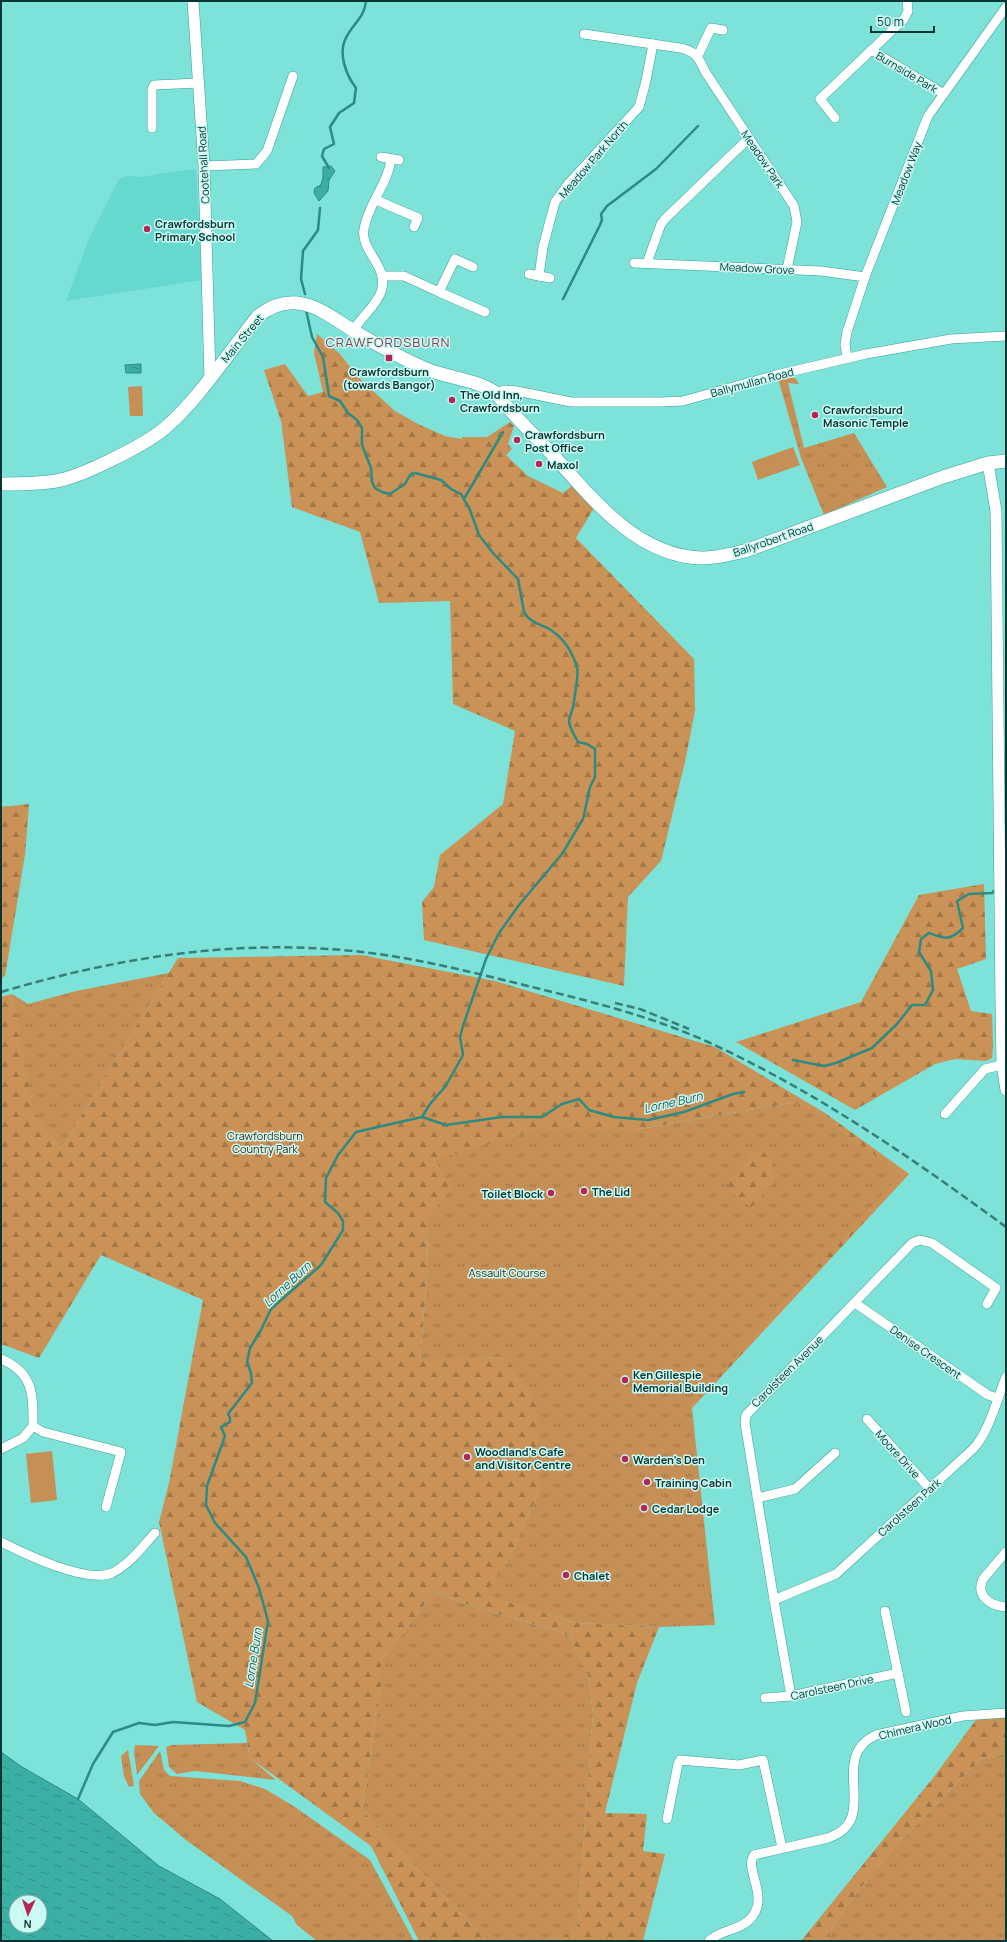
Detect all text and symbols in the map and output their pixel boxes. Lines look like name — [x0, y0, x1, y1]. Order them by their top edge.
scale bar — [871, 8, 934, 34]
text: 50 m — [877, 13, 904, 30]
street label: Burnside Park — [873, 48, 941, 97]
street label: Meadow Park North — [555, 117, 631, 201]
street label: Cootehall Road — [193, 126, 213, 204]
street label: Meadow Park — [738, 127, 788, 191]
street label: Meadow Way — [887, 139, 925, 207]
place label: Crawfordsburn Primary School — [155, 216, 235, 244]
marker: Crawfordsburn Primary School — [142, 224, 152, 234]
street label: Meadow Grove — [719, 259, 795, 277]
street label: Main Street — [217, 311, 267, 365]
district label: CRAWFORDSBURN — [325, 333, 451, 351]
marker: Crawfordsburn (towards Bangor) — [384, 353, 394, 363]
place label: Crawfordsburn (towards Bangor) — [343, 364, 435, 392]
street label: Ballymullan Road — [709, 364, 795, 400]
place label: The Old Inn, Crawfordsburn — [460, 387, 540, 415]
marker: The Old Inn, Crawfordsburn — [447, 395, 457, 405]
place label: Crawfordsburd Masonic Temple — [823, 402, 909, 430]
marker: Crawfordsburd Masonic Temple — [810, 410, 820, 420]
place label: Crawfordsburn Post Office — [525, 427, 605, 455]
marker: Crawfordsburn Post Office — [512, 435, 522, 445]
place label: Maxol — [547, 457, 579, 472]
marker: Maxol — [534, 459, 544, 469]
street label: Ballyrobert Road — [731, 518, 815, 560]
water label: Lorne Burn — [642, 1087, 705, 1117]
park label: Crawfordsburn Country Park — [227, 1128, 303, 1156]
place label: The Lid — [592, 1184, 630, 1199]
place label: Toilet Block — [482, 1186, 544, 1201]
marker: The Lid — [579, 1186, 589, 1196]
marker: Toilet Block — [546, 1188, 556, 1198]
water label: Lorne Burn — [259, 1257, 315, 1311]
park label: Assault Course — [468, 1265, 546, 1280]
street label: Denise Crescent — [887, 1322, 965, 1382]
street label: Carolsteen Avenue — [748, 1331, 827, 1410]
place label: Ken Gillespie Memorial Building — [633, 1367, 728, 1395]
marker: Ken Gillespie Memorial Building — [620, 1375, 630, 1385]
street label: Moore Drive — [872, 1427, 924, 1482]
place label: Woodland's Cafe and Visitor Centre — [475, 1444, 571, 1472]
marker: Woodland's Cafe and Visitor Centre — [462, 1452, 472, 1462]
place label: Warden's Den — [633, 1452, 705, 1467]
marker: Warden's Den — [620, 1454, 630, 1464]
street label: Carolsteen Park — [874, 1474, 944, 1539]
place label: Training Cabin — [655, 1475, 732, 1490]
marker: Training Cabin — [642, 1477, 652, 1487]
place label: Cedar Lodge — [652, 1501, 720, 1516]
marker: Cedar Lodge — [639, 1503, 649, 1513]
place label: Chalet — [574, 1568, 610, 1583]
marker: Chalet — [561, 1570, 571, 1580]
water label: Lorne Burn — [240, 1626, 266, 1689]
street label: Carolsteen Drive — [789, 1671, 875, 1703]
street label: Chimera Wood — [877, 1711, 953, 1743]
north arrow — [8, 1894, 48, 1934]
text: N — [23, 1917, 32, 1932]

